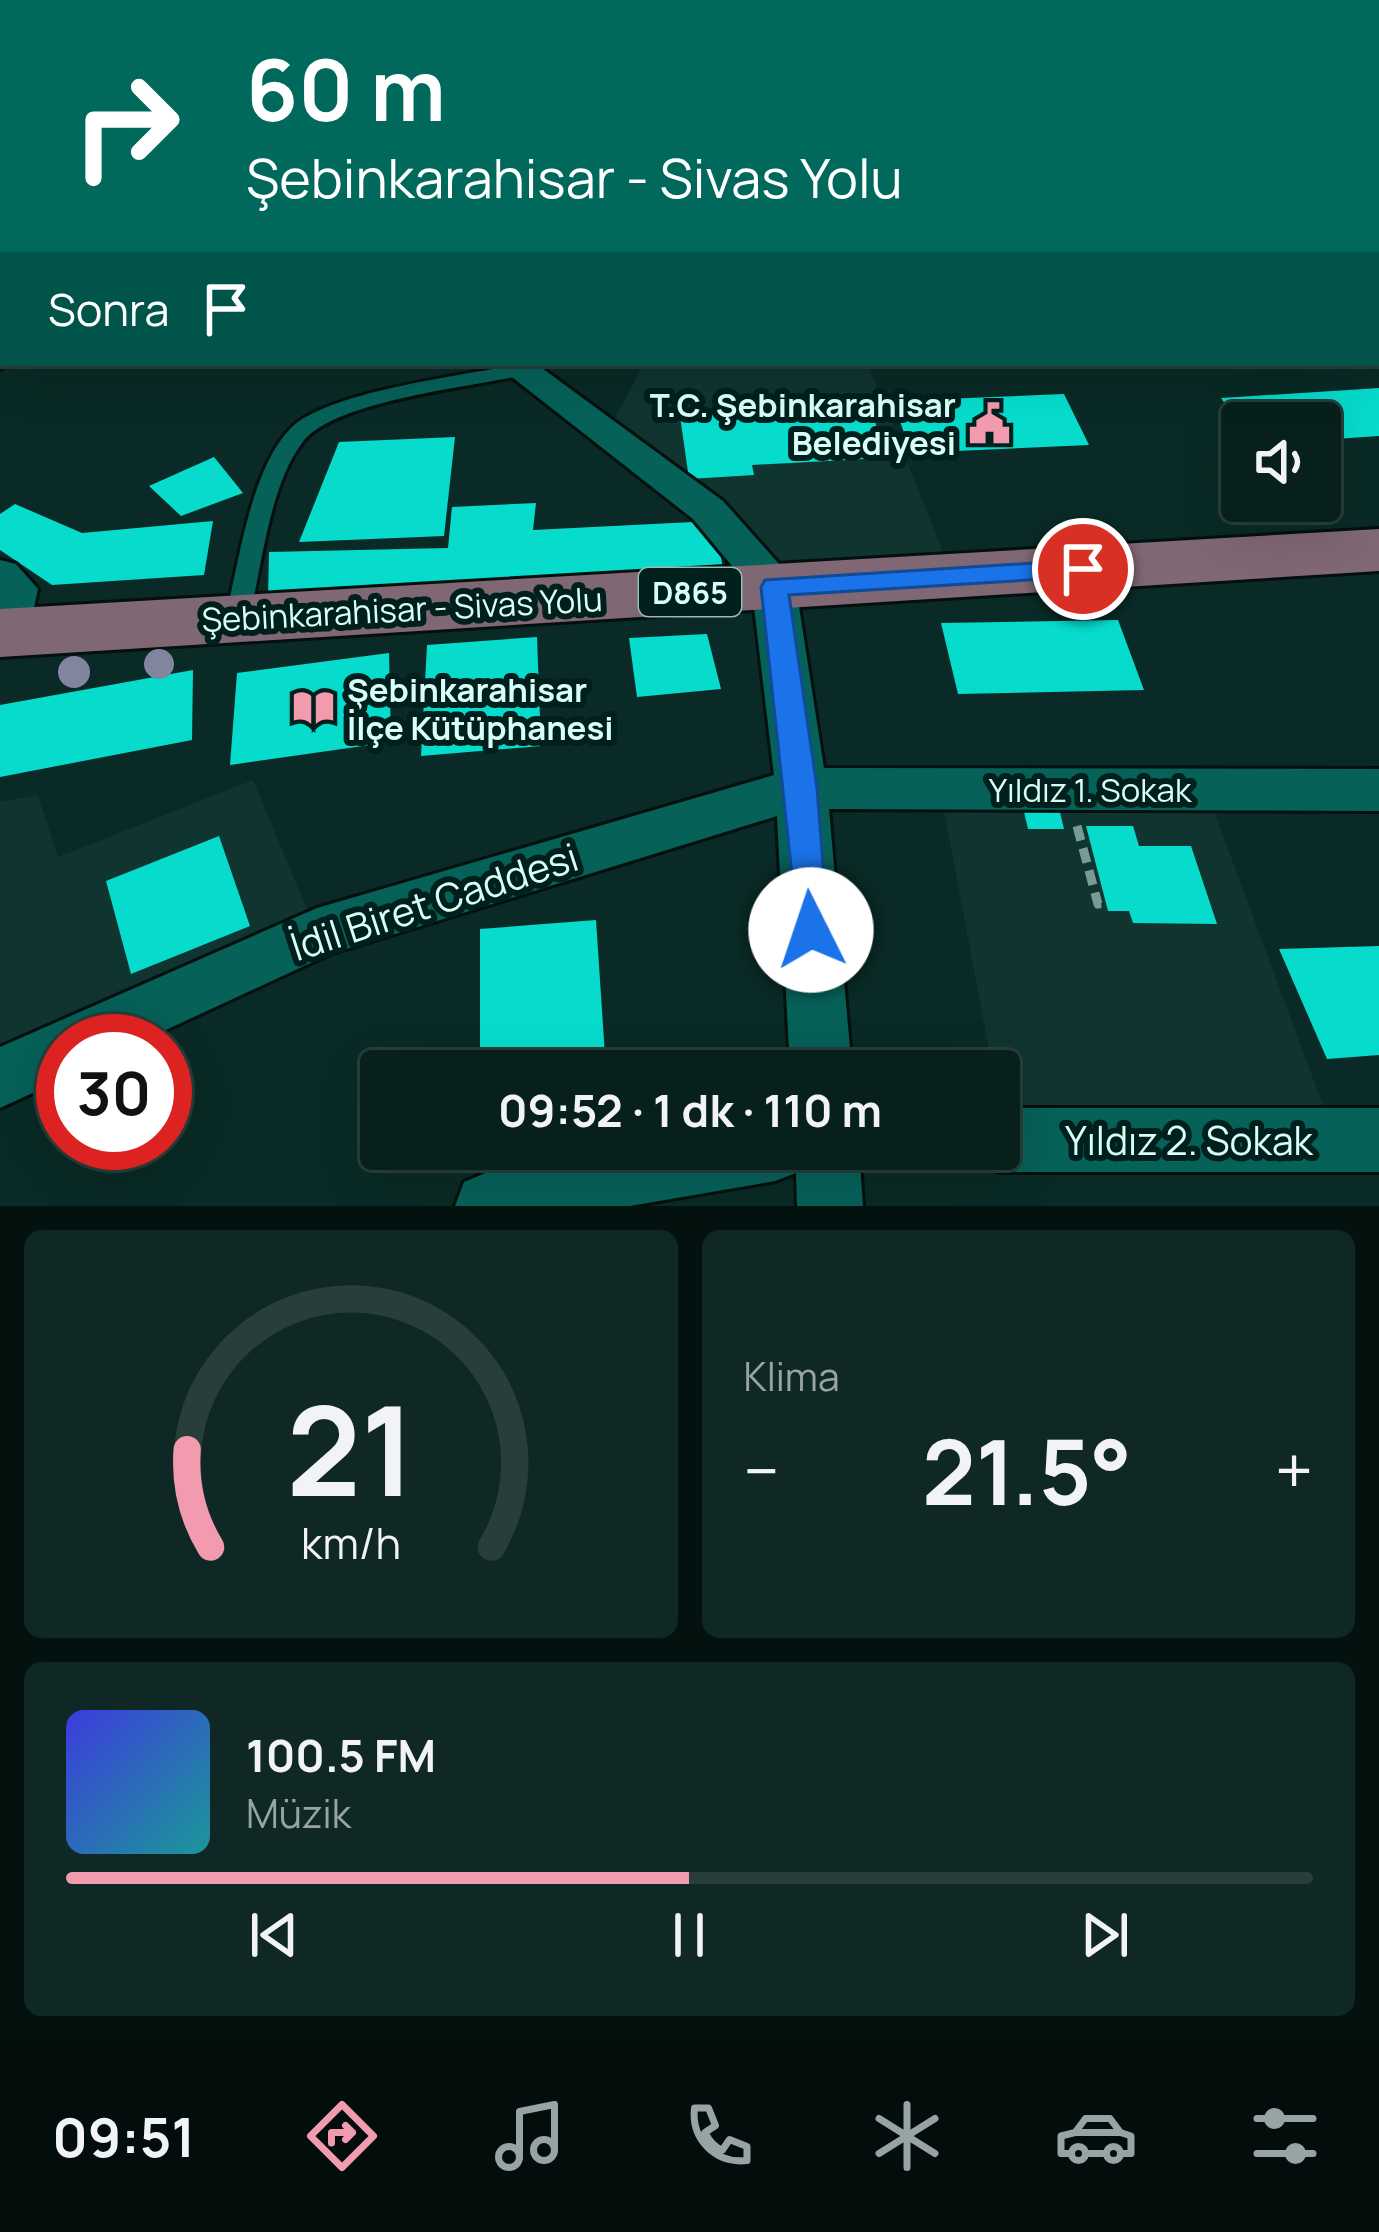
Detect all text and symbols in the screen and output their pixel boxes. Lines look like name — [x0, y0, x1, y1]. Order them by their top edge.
text: 60 m — [246, 31, 446, 146]
icon: right — [48, 48, 204, 204]
text: Şebinkarahisar - Sivas Yolu — [246, 140, 903, 214]
icon: arrive — [193, 276, 259, 342]
text: Sonra — [48, 278, 169, 340]
place label: T.C. Şebinkarahisar Belediyesi — [650, 382, 956, 465]
public building icon: T.C. Şebinkarahisar Belediyesi — [967, 400, 1013, 446]
map controls — [1221, 402, 1341, 522]
button: sound — [1221, 402, 1341, 522]
pin — [1032, 518, 1134, 620]
icon: arrive — [1050, 536, 1116, 602]
road number: D865 — [639, 568, 741, 616]
street label: Şebinkarahisar - Sivas Yolu — [200, 576, 604, 642]
place label: Şebinkarahisar İlçe Kütüphanesi — [347, 667, 614, 750]
library icon: Şebinkarahisar İlçe Kütüphanesi — [290, 685, 336, 731]
street label: Yıldız 1. Sokak — [989, 767, 1193, 812]
street label: İdil Biret Caddesi — [283, 829, 585, 973]
position arrow — [748, 867, 874, 993]
speed limit sign: 30 — [36, 1014, 192, 1170]
text: 09:52 · 1 dk · 110 m — [498, 1079, 882, 1141]
street label: Yıldız 2. Sokak — [1065, 1113, 1315, 1167]
text: Klima — [744, 1349, 840, 1403]
text: 21 — [286, 1363, 415, 1533]
text: 21.5° — [922, 1409, 1132, 1532]
text: − — [744, 1425, 779, 1515]
text: + — [1275, 1425, 1313, 1515]
text: km/h — [301, 1513, 401, 1572]
text: 100.5 FM — [246, 1724, 436, 1786]
text: Müzik — [246, 1786, 351, 1840]
icon: previous — [241, 1902, 307, 1968]
icon: pause — [656, 1902, 722, 1968]
icon: next — [1072, 1902, 1138, 1968]
icon: directions — [300, 2094, 384, 2178]
icon: music — [488, 2094, 572, 2178]
icon: phone — [677, 2094, 761, 2178]
icon: climate — [865, 2094, 949, 2178]
icon: car — [1054, 2094, 1138, 2178]
icon: filters — [1243, 2094, 1327, 2178]
text: 09:51 — [52, 2099, 195, 2173]

